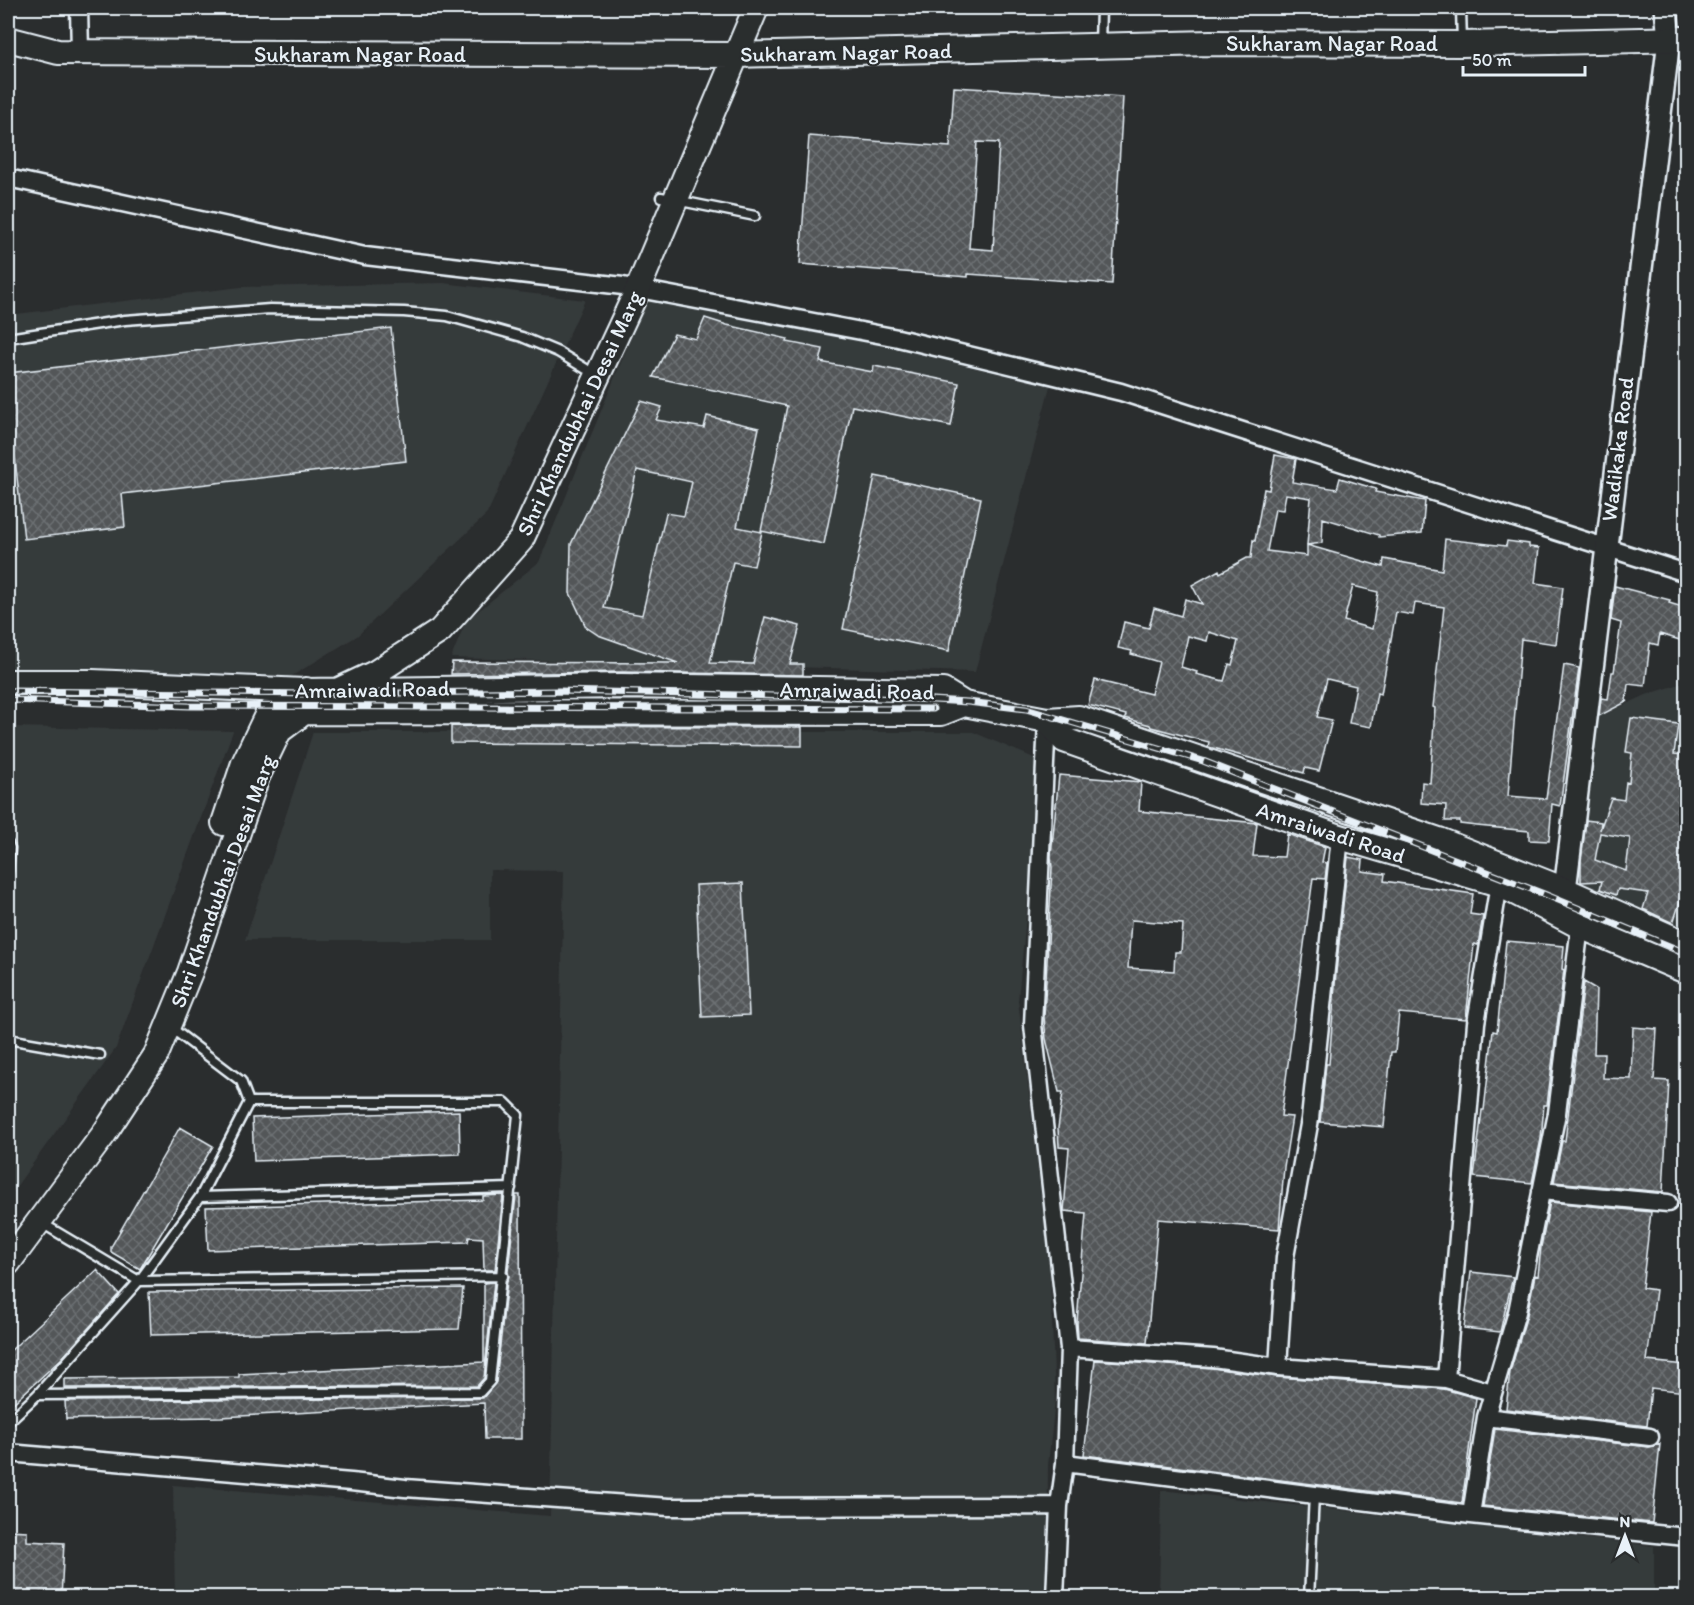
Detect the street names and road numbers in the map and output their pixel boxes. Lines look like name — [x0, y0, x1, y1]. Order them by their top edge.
street label: Sukharam Nagar Road — [1226, 30, 1438, 57]
street label: Sukharam Nagar Road — [740, 37, 952, 68]
street label: Sukharam Nagar Road — [254, 41, 466, 68]
street label: Shri Khandubhai Desai Marg — [511, 286, 648, 540]
street label: Wadikaka Road — [1595, 375, 1640, 523]
street label: Amraiwadi Road — [294, 675, 450, 704]
street label: Amraiwadi Road — [779, 676, 935, 705]
street label: Shri Khandubhai Desai Marg — [164, 750, 281, 1011]
street label: Amraiwadi Road — [1253, 796, 1409, 869]

